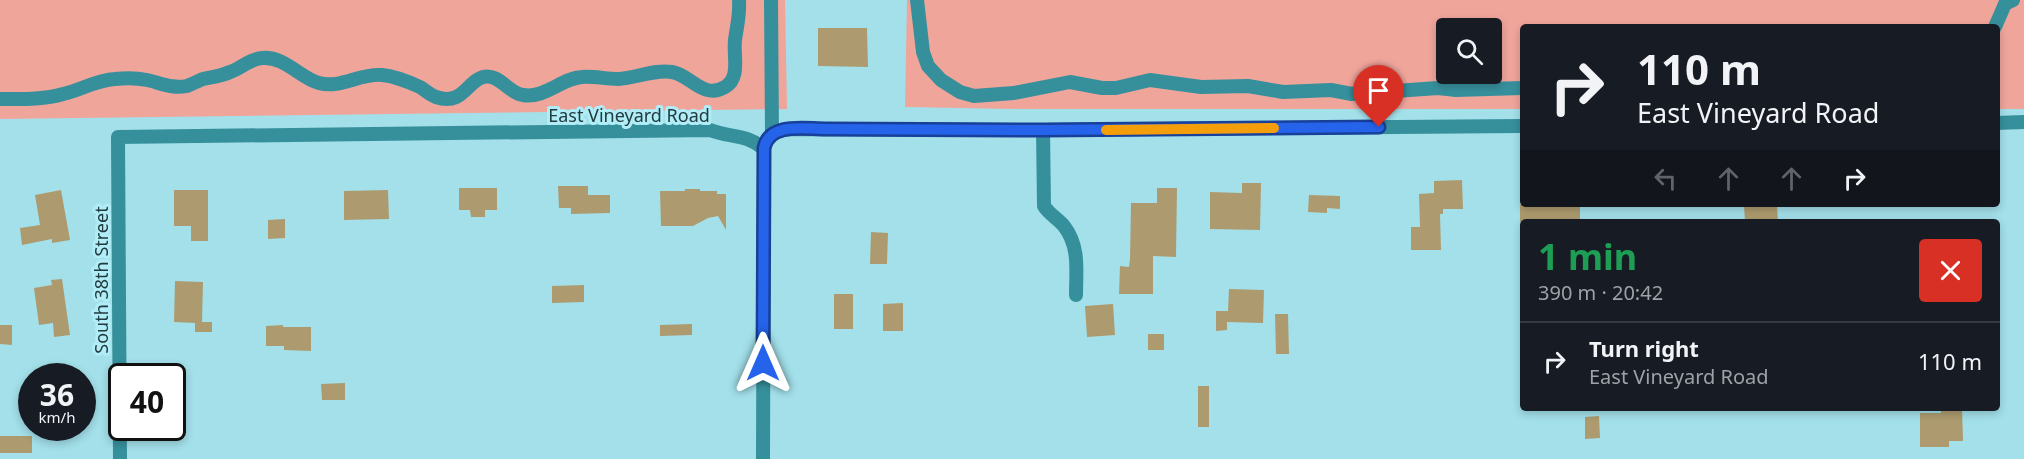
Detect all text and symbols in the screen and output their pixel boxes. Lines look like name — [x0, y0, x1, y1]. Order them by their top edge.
map controls — [1436, 18, 1502, 84]
button: search — [1436, 18, 1502, 84]
text: 110 m — [1637, 40, 1761, 97]
icon: right — [1538, 48, 1616, 126]
pin — [1353, 65, 1404, 127]
icon: arrive — [1362, 74, 1395, 107]
text: East Vineyard Road — [1637, 94, 1879, 131]
street label: East Vineyard Road — [548, 103, 710, 127]
icon: left — [1649, 162, 1682, 195]
icon: ahead — [1712, 162, 1745, 195]
icon: ahead — [1775, 162, 1808, 195]
icon: right — [1838, 162, 1871, 195]
street label: South 38th Street — [89, 206, 113, 354]
text: 1 min — [1538, 232, 1637, 281]
button: close — [1919, 239, 1982, 302]
text: 390 m · 20:42 — [1538, 279, 1663, 306]
position arrow — [731, 331, 795, 395]
text: Turn right — [1589, 333, 1699, 363]
icon: right — [1538, 345, 1571, 378]
text: 110 m — [1918, 346, 1982, 376]
speed limit sign: 40 — [108, 363, 186, 441]
text: East Vineyard Road — [1589, 363, 1769, 390]
text: 36 — [40, 374, 74, 415]
text: km/h — [39, 407, 75, 427]

